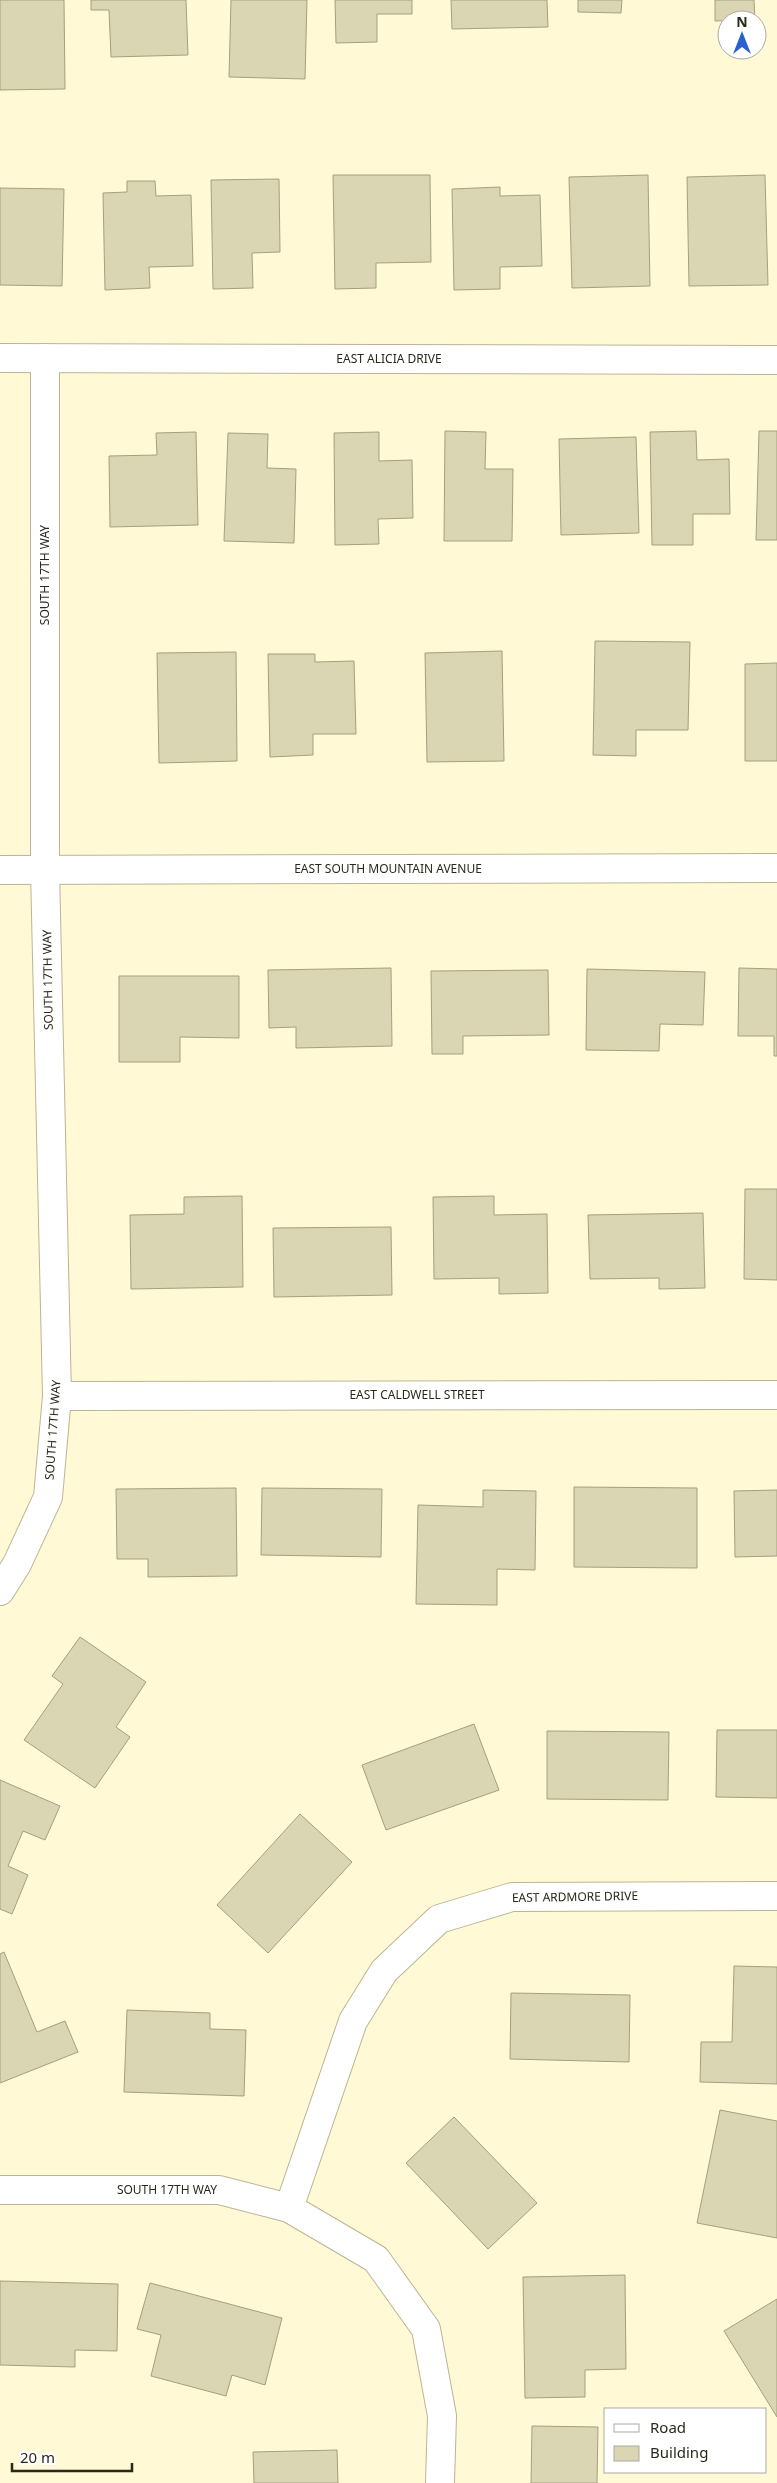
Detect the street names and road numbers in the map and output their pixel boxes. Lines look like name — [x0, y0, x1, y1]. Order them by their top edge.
street label: EAST ALICIA DRIVE — [336, 350, 442, 367]
street label: SOUTH 17TH WAY — [36, 525, 53, 625]
street label: EAST SOUTH MOUNTAIN AVENUE — [294, 860, 482, 877]
street label: SOUTH 17TH WAY — [38, 930, 57, 1030]
street label: SOUTH 17TH WAY — [41, 1379, 64, 1481]
street label: EAST CALDWELL STREET — [349, 1386, 485, 1403]
street label: EAST ARDMORE DRIVE — [512, 1887, 638, 1906]
street label: SOUTH 17TH WAY — [117, 2181, 217, 2198]

